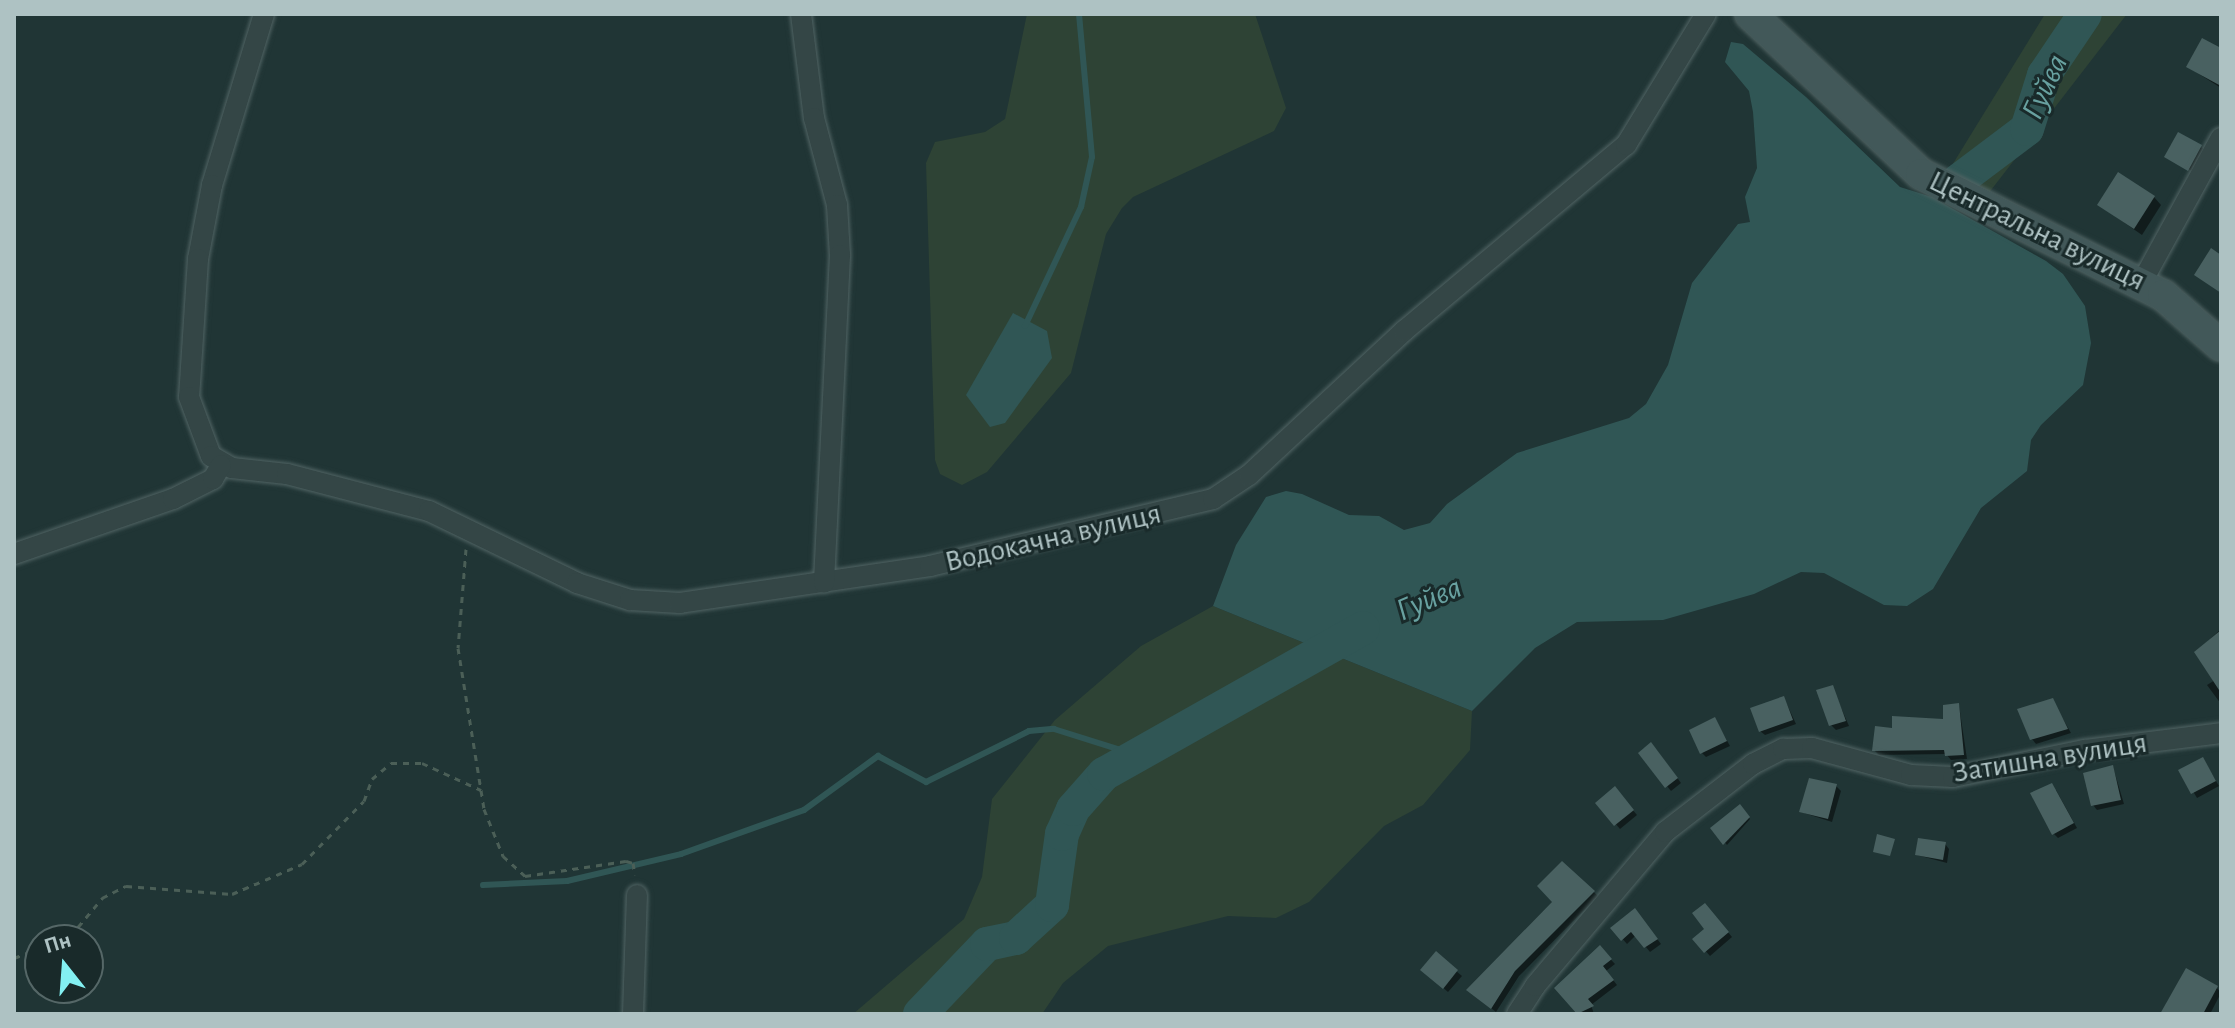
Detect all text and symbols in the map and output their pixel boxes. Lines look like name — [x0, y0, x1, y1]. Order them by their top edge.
water label: Гуйва — [2013, 48, 2077, 126]
street label: Центральна вулиця — [1923, 163, 2151, 299]
street label: Водокачна вулиця — [941, 496, 1165, 580]
water label: Гуйва — [1391, 568, 1467, 630]
street label: Затишна вулиця — [1950, 725, 2150, 791]
north arrow — [24, 924, 104, 1004]
text: Пн — [42, 929, 74, 957]

